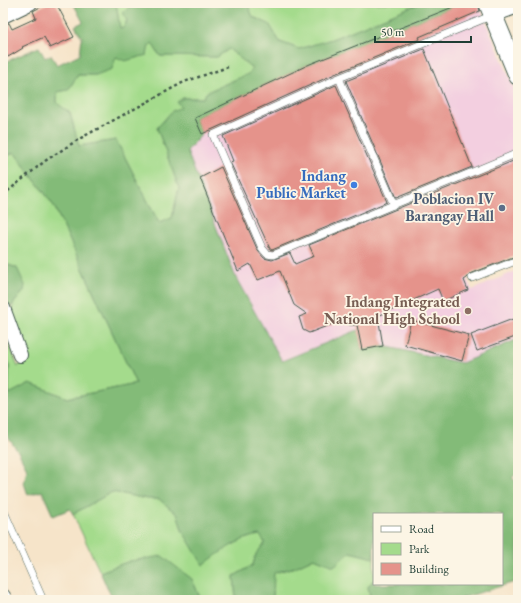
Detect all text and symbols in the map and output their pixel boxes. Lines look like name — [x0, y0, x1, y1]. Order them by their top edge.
scale bar — [375, 18, 471, 44]
text: 50 m — [381, 24, 405, 40]
place label: Indang Public Market — [256, 166, 346, 202]
marker: Indang Public Market — [349, 180, 359, 190]
place label: Poblacion IV Barangay Hall — [405, 189, 495, 225]
marker: Poblacion IV Barangay Hall — [497, 203, 507, 213]
place label: Indang Integrated National High School — [324, 292, 461, 328]
marker: Indang Integrated National High School — [463, 306, 473, 316]
legend — [373, 513, 503, 585]
text: Road — [409, 521, 435, 537]
text: Park — [409, 541, 430, 557]
text: Building — [409, 561, 450, 577]

